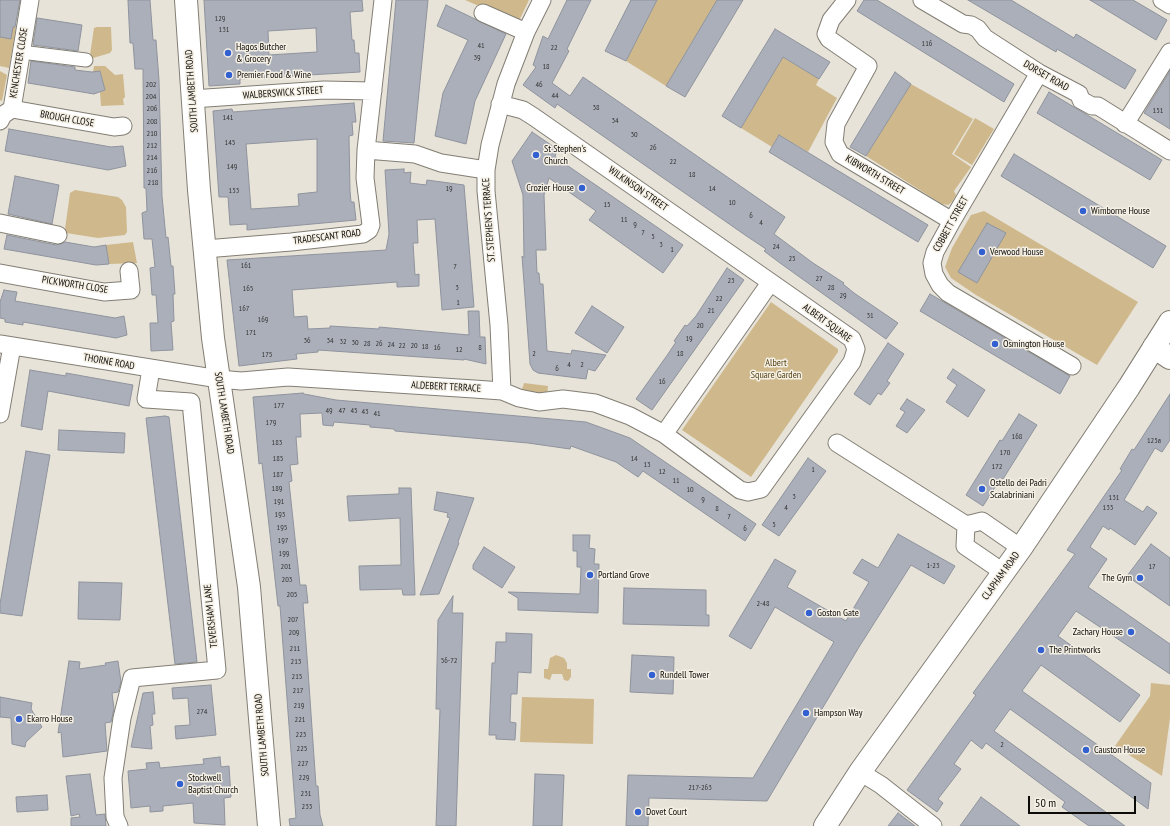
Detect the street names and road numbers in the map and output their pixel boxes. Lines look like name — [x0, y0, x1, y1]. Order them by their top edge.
street label: KENCHESTER CLOSE — [8, 27, 30, 99]
street label: SOUTH LAMBETH ROAD — [183, 49, 201, 133]
street label: DORSET ROAD — [1021, 58, 1071, 94]
street label: WALBERSWICK STREET — [242, 84, 324, 102]
street label: BROUGH CLOSE — [39, 108, 95, 130]
street label: KIBWORTH STREET — [843, 153, 907, 197]
street label: WILKINSON STREET — [606, 164, 670, 214]
street label: ST. STEPHEN'S TERRACE — [480, 178, 498, 262]
street label: COBBETT STREET — [931, 194, 971, 254]
street label: TRADESCANT ROAD — [292, 227, 362, 247]
street label: PICKWORTH CLOSE — [41, 274, 109, 296]
street label: ALBERT SQUARE — [800, 301, 854, 345]
street label: THORNE ROAD — [83, 352, 135, 372]
street label: SOUTH LAMBETH ROAD — [212, 371, 236, 455]
street label: ALDEBERT TERRACE — [411, 379, 481, 395]
street label: CLAPHAM ROAD — [980, 550, 1022, 602]
street label: TEVERSHAM LANE — [202, 584, 220, 648]
street label: SOUTH LAMBETH ROAD — [252, 693, 272, 777]

